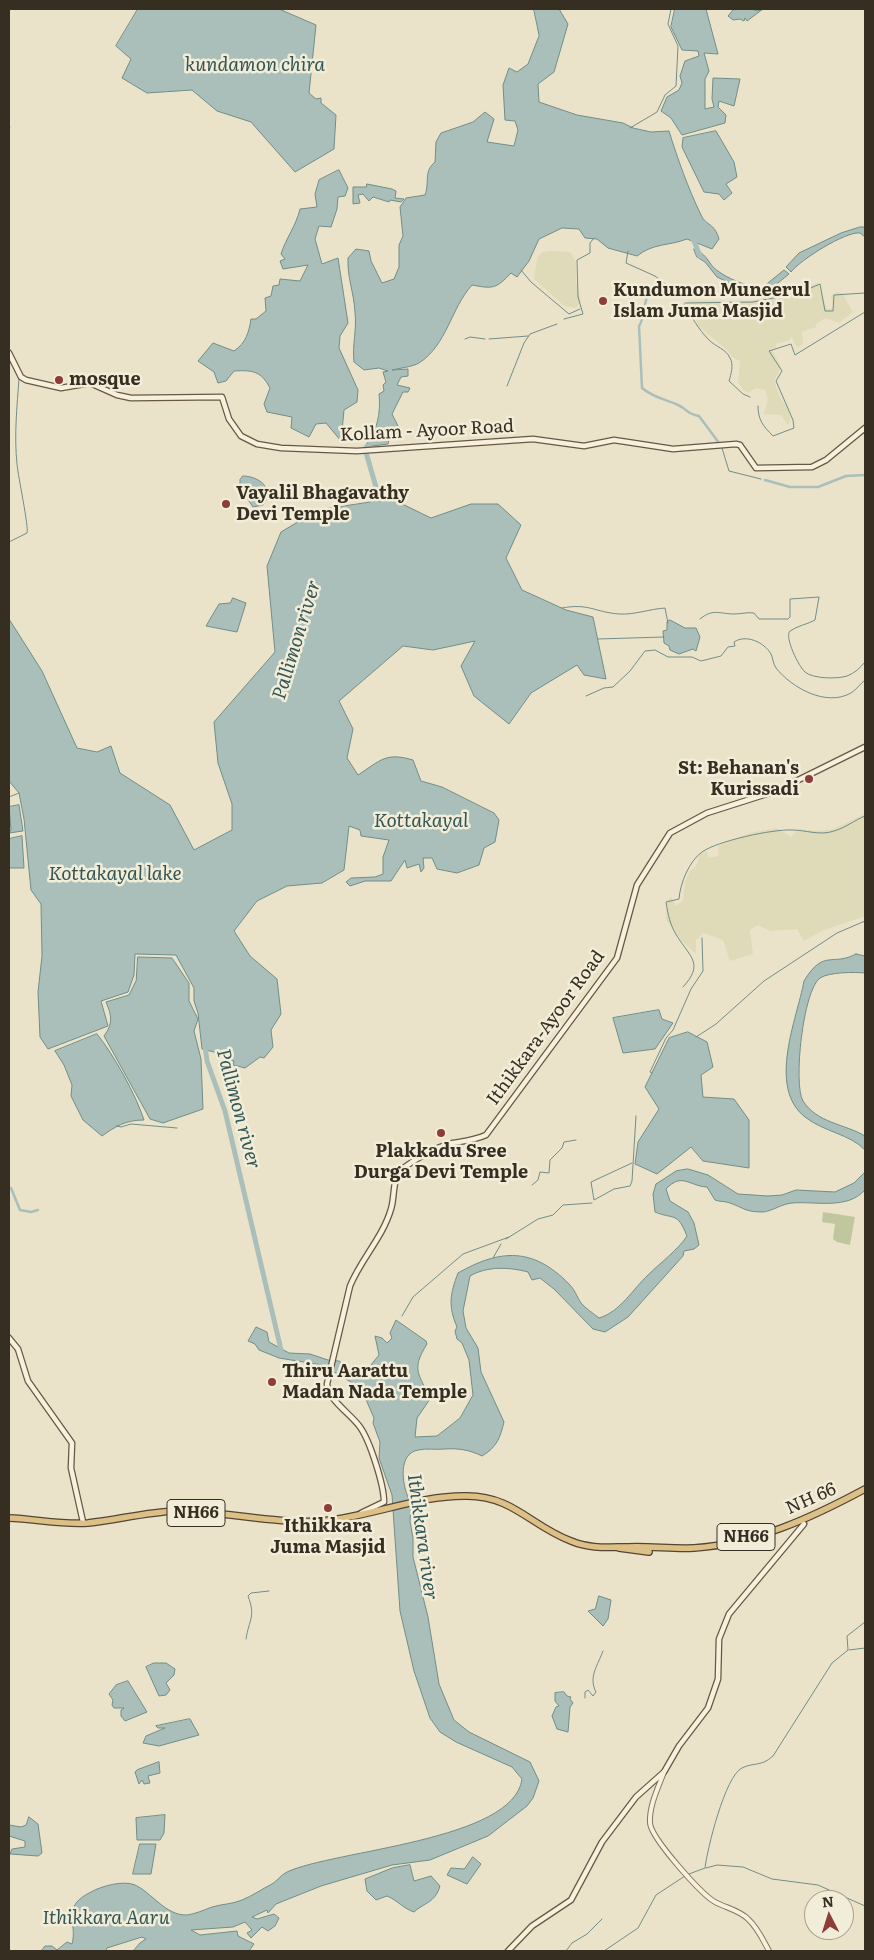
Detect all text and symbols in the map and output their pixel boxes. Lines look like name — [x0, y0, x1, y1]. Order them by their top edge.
water label: kundamon chira — [185, 54, 325, 76]
place label: Kundumon Muneerul Islam Juma Masjid — [613, 280, 810, 322]
marker: Kundumon Muneerul Islam Juma Masjid — [597, 295, 609, 307]
place label: mosque — [69, 369, 141, 391]
marker: mosque — [53, 374, 65, 386]
street label: Kollam - Ayoor Road — [339, 416, 515, 446]
place label: Vayalil Bhagavathy Devi Temple — [236, 483, 409, 526]
marker: Vayalil Bhagavathy Devi Temple — [220, 498, 232, 510]
water label: Pallimon river — [268, 578, 326, 702]
place label: St: Behanan's Kurissadi — [678, 758, 799, 801]
marker: St: Behanan's Kurissadi — [803, 773, 815, 785]
water label: Kottakayal — [374, 810, 468, 832]
water label: Kottakayal lake — [48, 863, 182, 885]
street label: Ithikkara-Ayoor Road — [483, 946, 609, 1110]
water label: Pallimon river — [211, 1046, 265, 1172]
marker: Plakkadu Sree Durga Devi Temple — [435, 1127, 447, 1139]
place label: Plakkadu Sree Durga Devi Temple — [354, 1141, 528, 1184]
place label: Thiru Aarattu Madan Nada Temple — [282, 1361, 467, 1404]
marker: Thiru Aarattu Madan Nada Temple — [266, 1376, 278, 1388]
water label: Ithikkara river — [402, 1472, 442, 1602]
street label: NH 66 — [782, 1478, 840, 1520]
road number: NH66 — [167, 1500, 225, 1526]
marker: Ithikkara Juma Masjid — [322, 1502, 334, 1514]
place label: Ithikkara Juma Masjid — [270, 1516, 386, 1558]
road number: NH66 — [717, 1524, 775, 1550]
north arrow — [804, 1890, 854, 1940]
text: N — [821, 1891, 835, 1912]
water label: Ithikkara Aaru — [42, 1907, 170, 1929]

